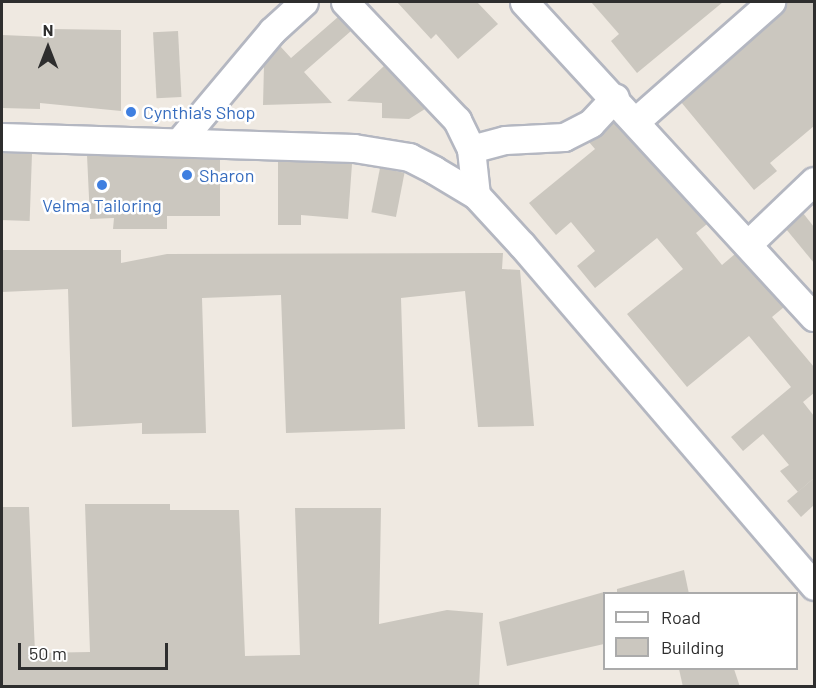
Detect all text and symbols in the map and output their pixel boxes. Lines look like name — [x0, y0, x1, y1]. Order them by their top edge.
north arrow — [18, 18, 78, 78]
text: N — [43, 20, 53, 39]
place label: Cynthia's Shop — [143, 101, 255, 123]
marker: Cynthia's Shop — [124, 105, 138, 119]
place label: Sharon — [199, 164, 254, 186]
marker: Sharon — [180, 168, 194, 182]
marker: Velma Tailoring — [95, 178, 109, 192]
place label: Velma Tailoring — [42, 194, 162, 216]
legend — [603, 592, 798, 670]
text: Road — [661, 606, 701, 628]
scale bar — [21, 631, 171, 669]
text: Building — [661, 636, 724, 658]
text: 50 m — [29, 642, 67, 664]

